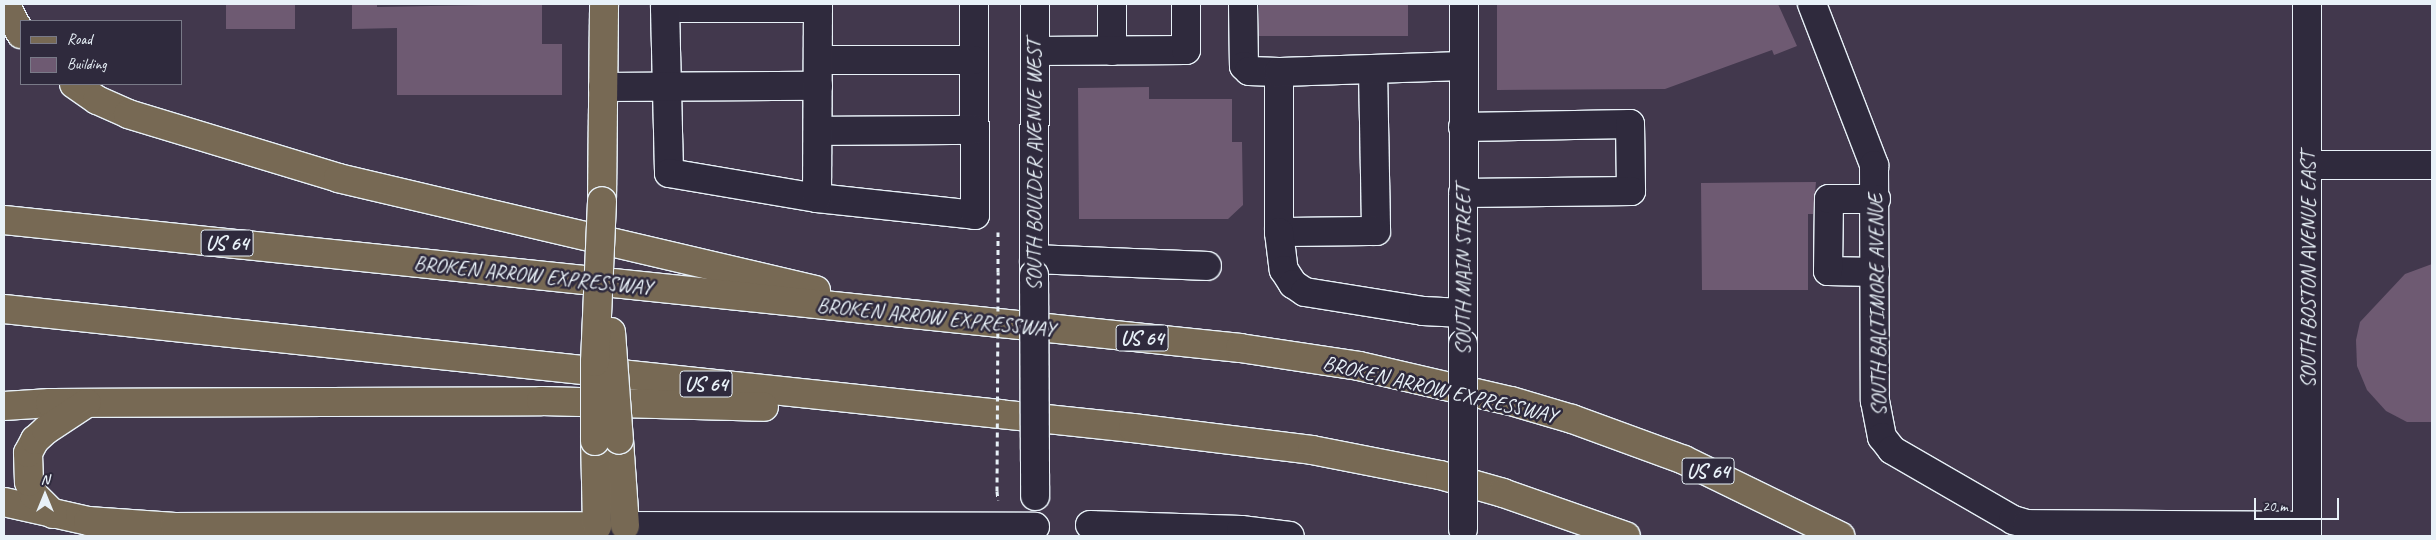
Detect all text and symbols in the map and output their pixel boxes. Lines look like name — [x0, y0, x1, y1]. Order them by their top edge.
legend — [20, 20, 182, 85]
text: Road — [67, 30, 92, 49]
street label: SOUTH BOULDER AVENUE WEST — [1021, 39, 1047, 291]
text: Building — [67, 55, 106, 74]
street label: SOUTH BOSTON AVENUE EAST — [2295, 152, 2321, 388]
street label: SOUTH MAIN STREET — [1450, 185, 1476, 355]
street label: SOUTH BALTIMORE AVENUE — [1862, 194, 1892, 416]
road number: US 64 — [200, 226, 254, 260]
street label: BROKEN ARROW EXPRESSWAY — [414, 250, 652, 300]
street label: BROKEN ARROW EXPRESSWAY — [817, 292, 1055, 342]
road number: US 64 — [1114, 320, 1170, 356]
street label: BROKEN ARROW EXPRESSWAY — [1322, 350, 1558, 428]
road number: US 64 — [678, 366, 734, 402]
road number: US 64 — [1680, 454, 1736, 488]
north arrow — [20, 470, 70, 520]
text: N — [41, 471, 49, 488]
scale bar — [2256, 488, 2341, 520]
text: 20 m — [2262, 497, 2288, 516]

